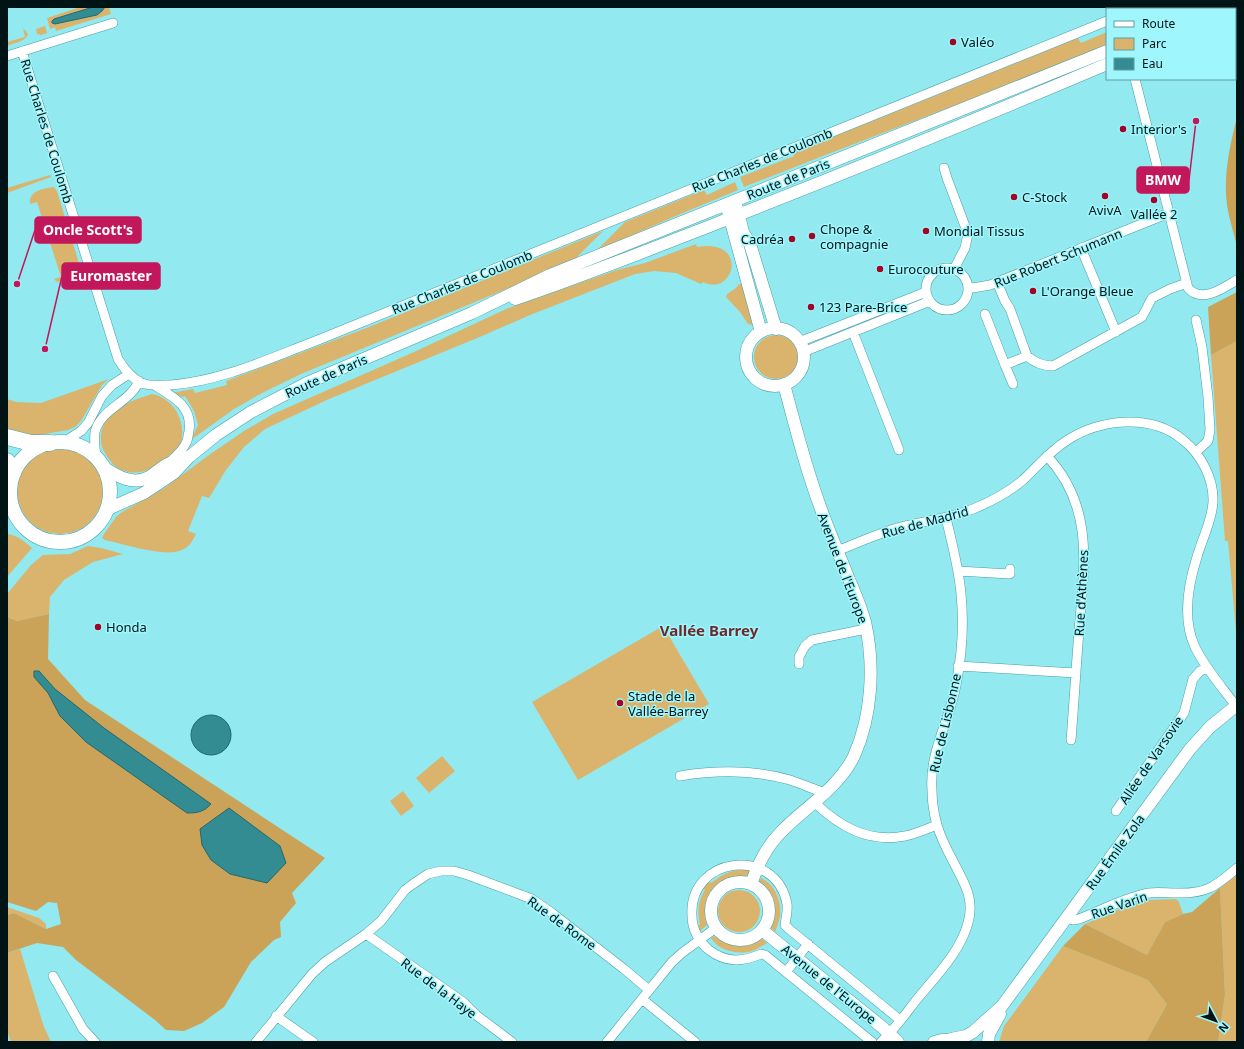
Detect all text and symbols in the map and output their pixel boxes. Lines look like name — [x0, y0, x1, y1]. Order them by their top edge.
legend — [1106, 8, 1236, 80]
text: Route — [1142, 15, 1175, 32]
place label: Valéo — [961, 33, 995, 51]
text: Parc — [1142, 35, 1167, 52]
marker: Valéo — [948, 37, 958, 47]
text: Eau — [1142, 55, 1163, 72]
street label: Rue Charles de Coulomb — [16, 57, 78, 205]
place label: Interior's — [1131, 120, 1187, 138]
street label: Rue Charles de Coulomb — [689, 124, 835, 196]
marker: Interior's — [1118, 124, 1128, 134]
street label: Route de Paris — [744, 154, 832, 204]
callout: BMW — [1137, 167, 1189, 193]
text: BMW — [1145, 170, 1181, 189]
place label: C-Stock — [1022, 188, 1067, 206]
marker: AvivA — [1100, 191, 1110, 201]
marker: C-Stock — [1009, 192, 1019, 202]
marker: Vallée 2 — [1149, 195, 1159, 205]
place label: AvivA — [1088, 201, 1122, 219]
place label: Vallée 2 — [1130, 205, 1178, 223]
callout: Oncle Scott's — [35, 217, 141, 243]
text: Oncle Scott's — [43, 220, 133, 239]
place label: Chope & compagnie — [820, 220, 888, 253]
place label: Mondial Tissus — [934, 222, 1024, 240]
street label: Rue Robert Schumann — [991, 224, 1125, 292]
marker: Mondial Tissus — [921, 226, 931, 236]
place label: Cadréa — [741, 230, 784, 248]
marker: Chope & compagnie — [807, 231, 817, 241]
marker: Cadréa — [787, 234, 797, 244]
street label: Rue Charles de Coulomb — [389, 246, 535, 318]
place label: Eurocouture — [888, 260, 964, 278]
callout: Euromaster — [62, 263, 160, 289]
marker: Eurocouture — [875, 264, 885, 274]
text: Euromaster — [70, 266, 152, 285]
place label: L'Orange Bleue — [1041, 282, 1134, 300]
marker: L'Orange Bleue — [1028, 286, 1038, 296]
place label: 123 Pare-Brice — [819, 298, 907, 316]
marker: 123 Pare-Brice — [806, 302, 816, 312]
street label: Route de Paris — [282, 350, 370, 402]
street label: Rue de Madrid — [880, 502, 970, 542]
street label: Avenue de l'Europe — [814, 510, 872, 626]
street label: Rue d'Athènes — [1070, 549, 1092, 637]
place label: Honda — [106, 618, 147, 636]
district label: Vallée Barrey — [660, 620, 759, 640]
marker: Honda — [93, 622, 103, 632]
street label: Rue de Lisbonne — [925, 672, 965, 774]
place label: Stade de la Vallée-Barrey — [628, 687, 709, 720]
marker: Stade de la Vallée-Barrey — [615, 698, 625, 708]
street label: Allée de Varsovie — [1115, 712, 1187, 808]
street label: Rue Émile Zola — [1081, 810, 1149, 894]
street label: Rue Varin — [1088, 887, 1150, 923]
street label: Rue de Rome — [524, 892, 600, 954]
street label: Avenue de l'Europe — [778, 940, 880, 1028]
street label: Rue de la Haye — [397, 954, 481, 1022]
north arrow — [1196, 1001, 1236, 1041]
text: N — [1215, 1020, 1233, 1036]

